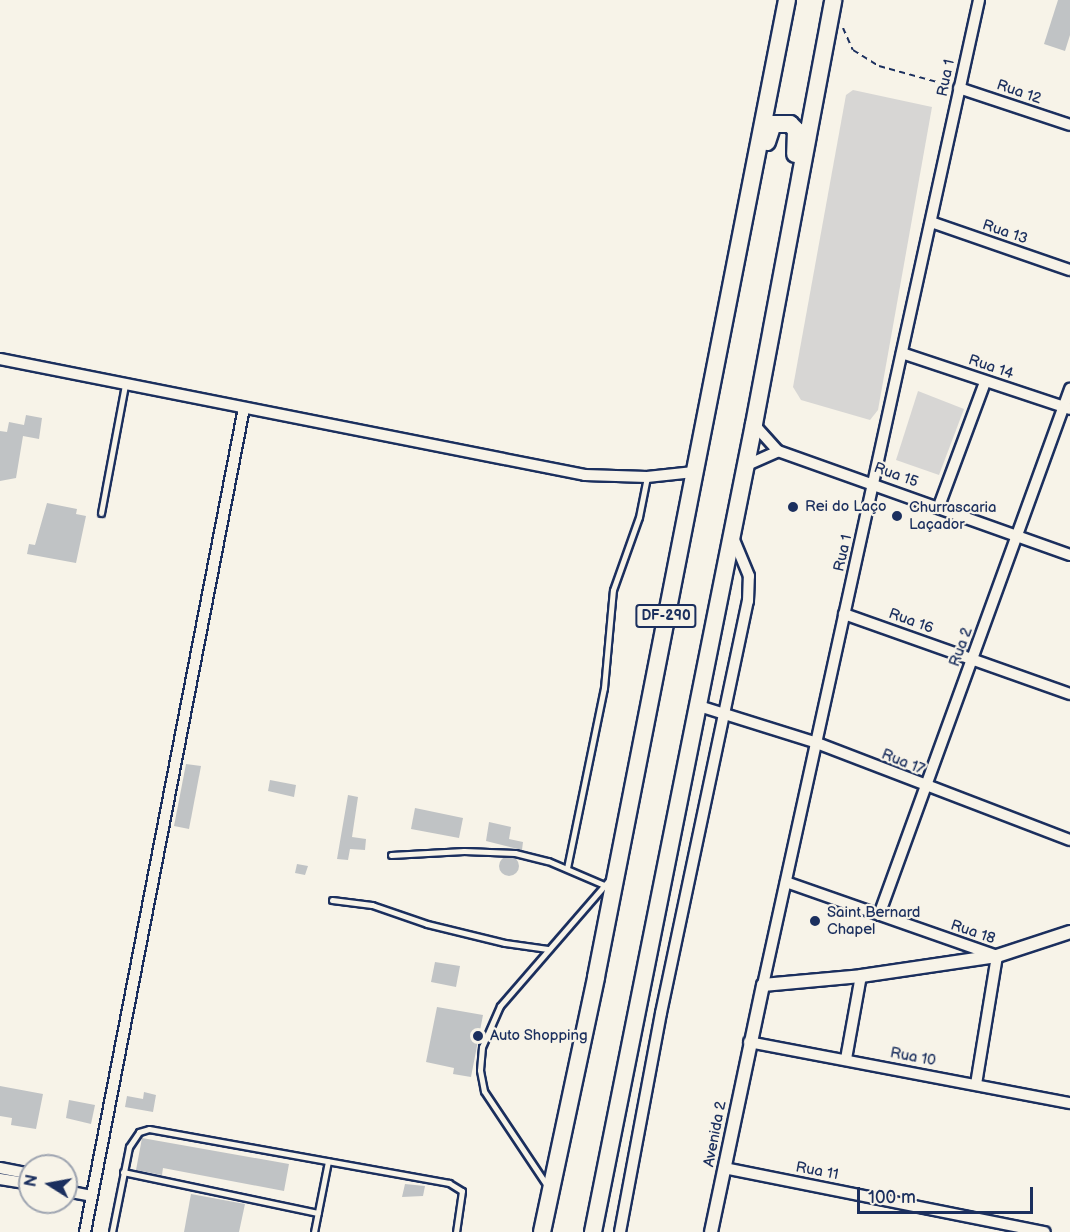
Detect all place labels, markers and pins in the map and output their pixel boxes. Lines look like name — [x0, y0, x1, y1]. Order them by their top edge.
place label: Rei do Laço — [805, 498, 886, 516]
place label: Churrascaria Laçador — [909, 498, 997, 533]
marker: Rei do Laço — [786, 500, 800, 514]
marker: Churrascaria Laçador — [890, 509, 904, 523]
place label: Saint Bernard Chapel — [827, 903, 920, 938]
marker: Saint Bernard Chapel — [808, 914, 822, 928]
place label: Auto Shopping — [490, 1027, 588, 1045]
marker: Auto Shopping — [471, 1029, 485, 1043]

